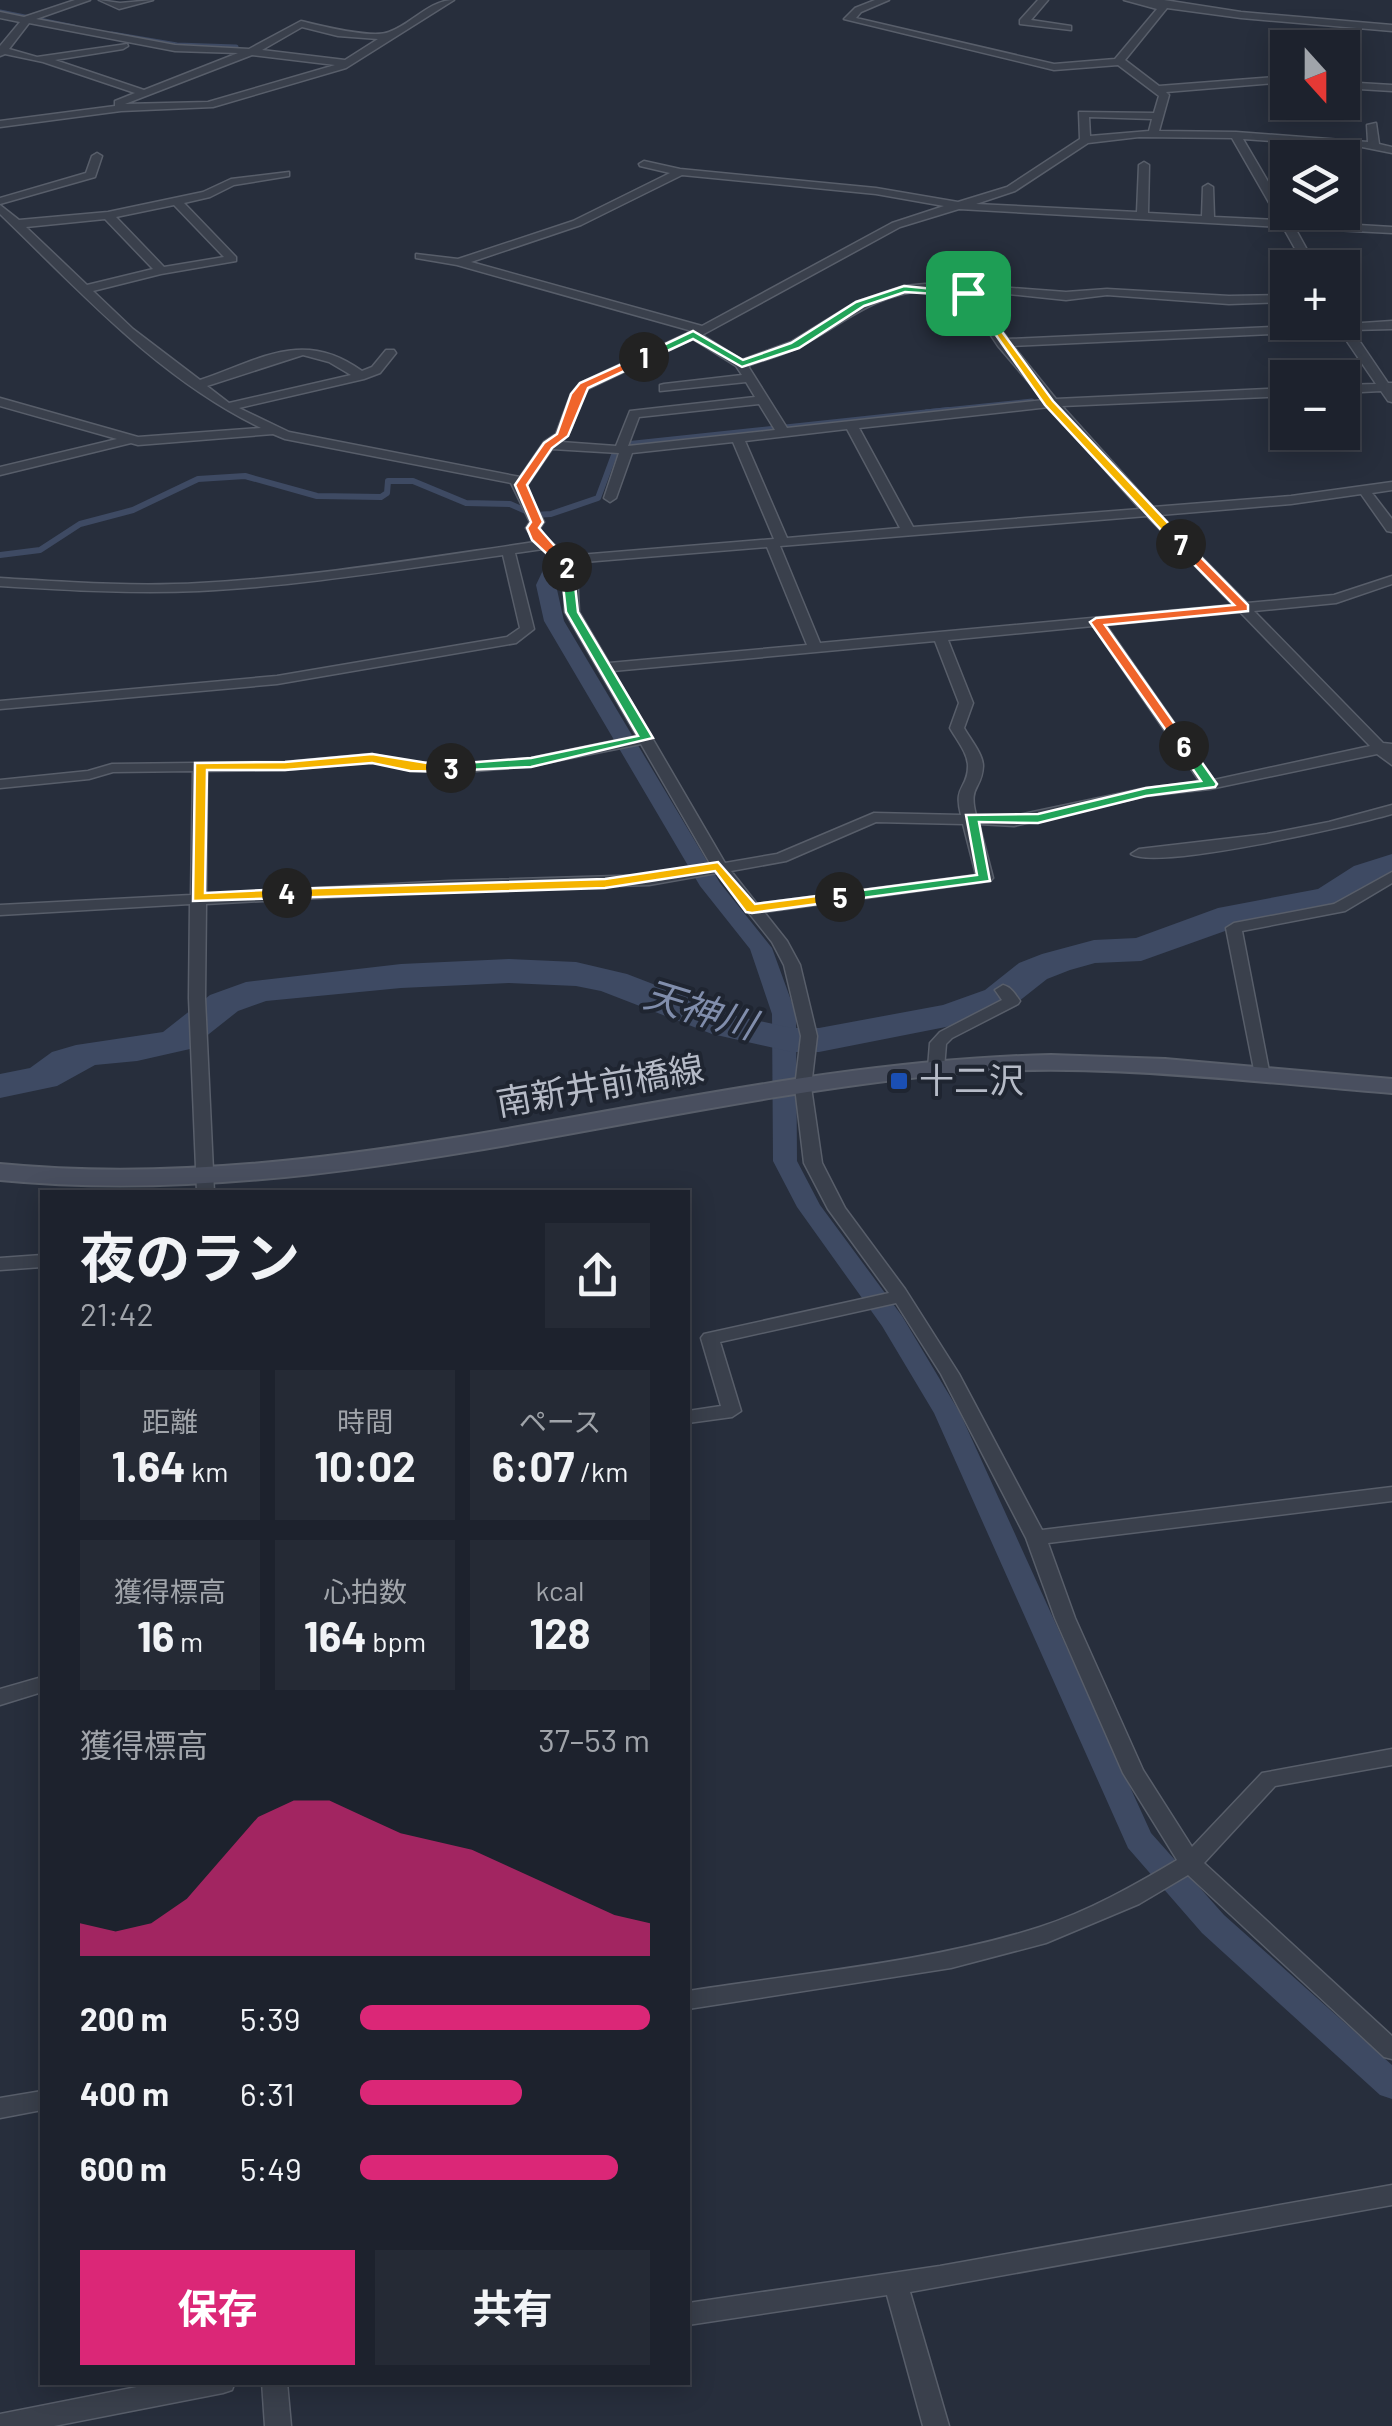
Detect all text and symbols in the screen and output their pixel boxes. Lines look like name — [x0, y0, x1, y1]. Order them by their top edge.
north arrow — [1270, 30, 1360, 120]
map controls — [1270, 30, 1360, 450]
button: layers — [1270, 140, 1360, 230]
button: + — [1270, 250, 1360, 340]
pin — [926, 251, 1011, 336]
icon: arrive — [941, 266, 996, 321]
pin: 1 — [619, 332, 669, 382]
text: 1 — [639, 340, 649, 374]
button: − — [1270, 360, 1360, 450]
pin: 7 — [1156, 519, 1206, 569]
text: 7 — [1174, 527, 1188, 561]
pin: 2 — [542, 542, 592, 592]
text: 2 — [559, 550, 575, 584]
pin: 6 — [1159, 721, 1209, 771]
text: 6 — [1176, 729, 1192, 763]
pin: 3 — [426, 743, 476, 793]
text: 3 — [443, 751, 459, 785]
pin: 4 — [262, 868, 312, 918]
pin: 5 — [815, 872, 865, 922]
text: 4 — [279, 876, 295, 910]
text: 5 — [832, 880, 848, 914]
water label: 天神川 — [639, 969, 766, 1048]
street label: 南新井前橋線 — [493, 1045, 707, 1123]
place label: 十二沢 — [919, 1058, 1024, 1100]
marker: 十二沢 — [888, 1070, 910, 1092]
text: 夜のラン — [80, 1223, 300, 1289]
button: share — [545, 1223, 650, 1328]
text: 21:42 — [80, 1294, 154, 1332]
text: 距離 — [142, 1404, 198, 1438]
text: 時間 — [337, 1404, 393, 1438]
text: ペース — [519, 1404, 601, 1438]
text: 1.64 — [112, 1440, 186, 1490]
text: 10:02 — [314, 1440, 416, 1490]
text: 6:07 — [492, 1440, 574, 1490]
text: km — [186, 1454, 228, 1488]
text: /km — [574, 1454, 628, 1488]
text: kcal — [536, 1573, 584, 1607]
text: 獲得標高 — [114, 1574, 226, 1608]
text: 心拍数 — [323, 1574, 407, 1608]
text: 128 — [529, 1607, 591, 1657]
text: 16 — [137, 1610, 174, 1660]
text: 164 — [304, 1610, 367, 1660]
text: m — [174, 1624, 203, 1658]
text: bpm — [367, 1624, 426, 1658]
text: 37–53 m — [538, 1720, 650, 1758]
text: 獲得標高 — [80, 1725, 208, 1763]
text: 200 m — [80, 1999, 168, 2037]
text: 5:39 — [240, 1999, 300, 2037]
text: 400 m — [80, 2074, 169, 2112]
text: 6:31 — [240, 2074, 295, 2112]
text: 600 m — [80, 2149, 167, 2187]
text: 5:49 — [240, 2149, 302, 2187]
button: 保存 — [80, 2250, 355, 2365]
button: 共有 — [375, 2250, 650, 2365]

